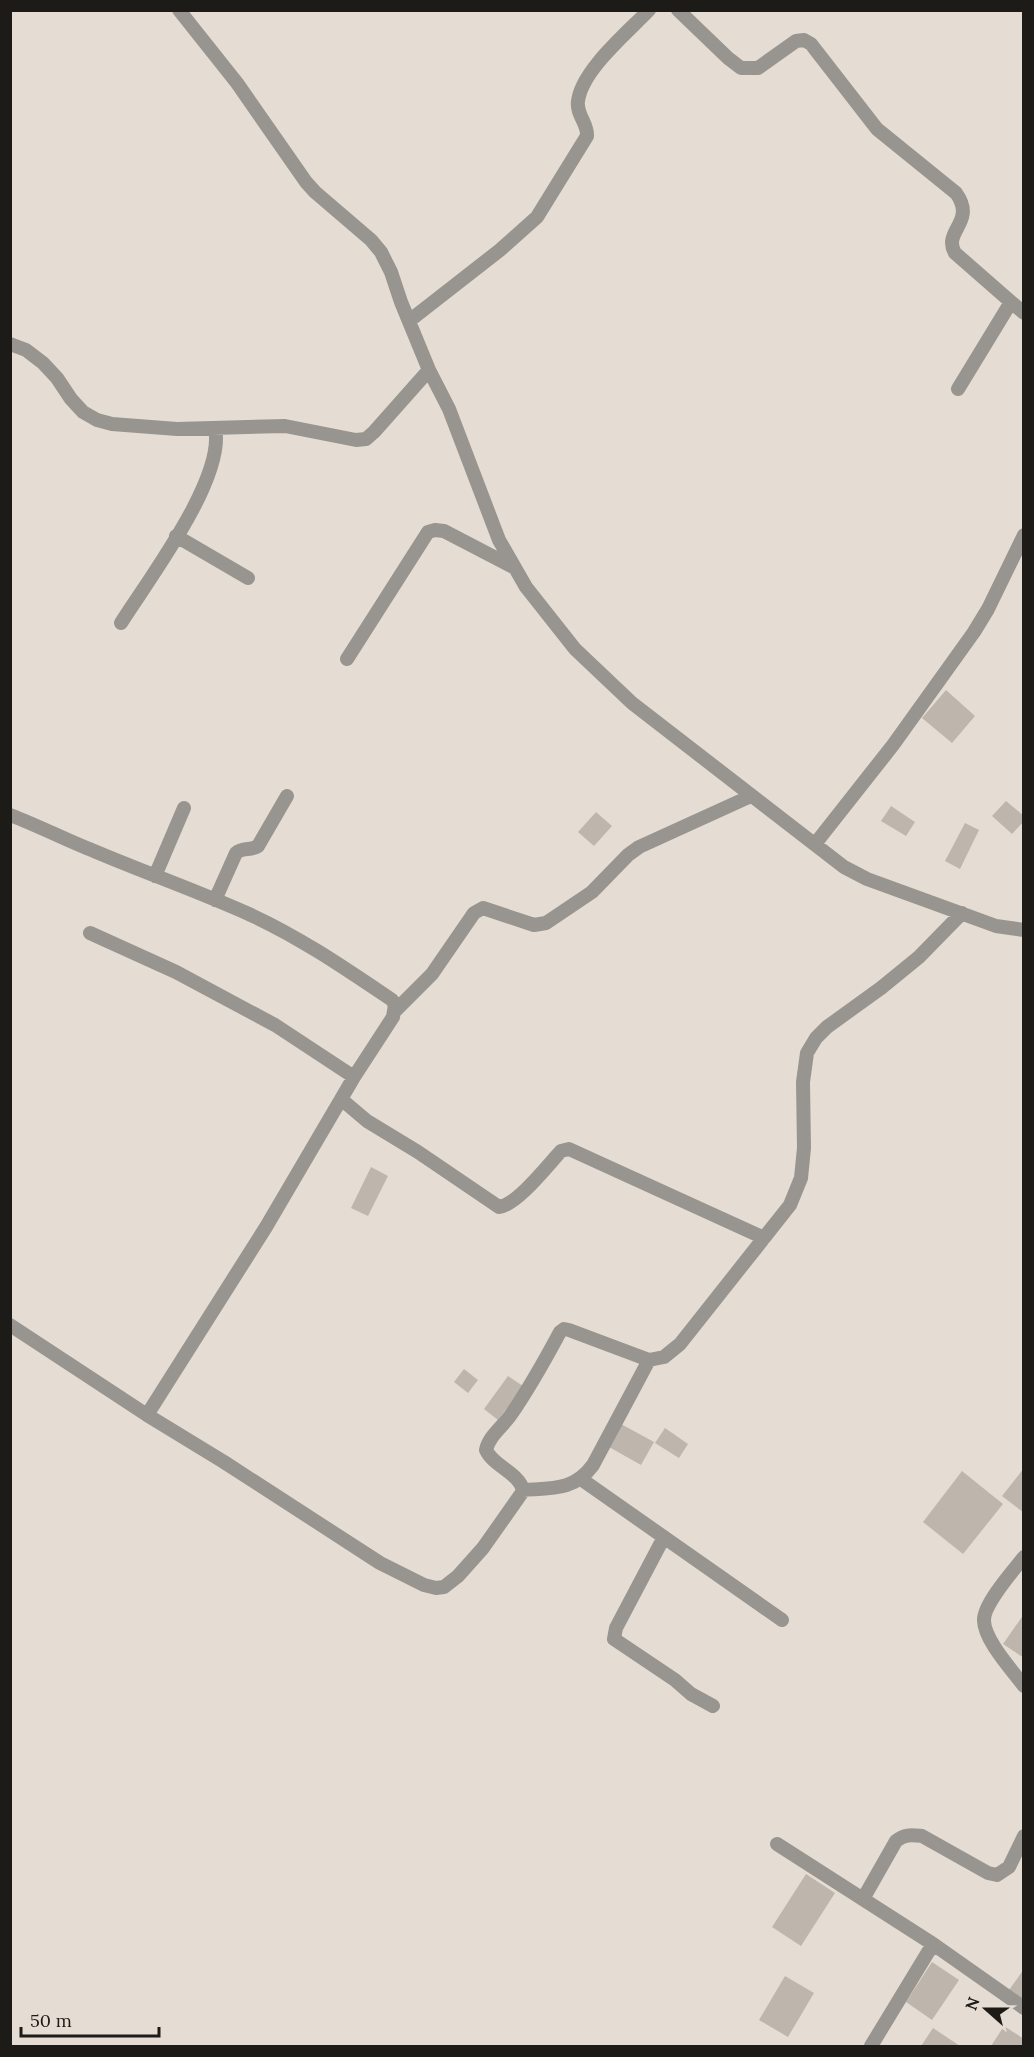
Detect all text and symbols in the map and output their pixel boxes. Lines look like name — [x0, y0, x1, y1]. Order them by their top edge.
north arrow — [956, 1979, 1016, 2039]
text: N — [960, 1994, 984, 2013]
scale bar — [21, 2000, 159, 2038]
text: 50 m — [30, 2009, 72, 2032]

